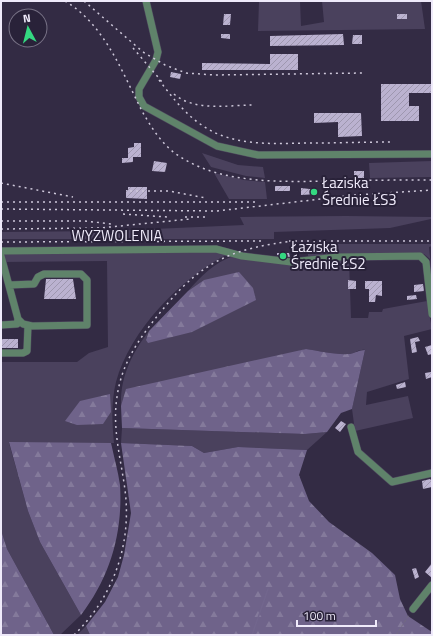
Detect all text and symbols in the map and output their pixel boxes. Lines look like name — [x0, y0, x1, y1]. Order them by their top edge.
north arrow — [8, 8, 48, 48]
text: N — [22, 10, 32, 26]
place label: Łaziska Średnie ŁS3 — [321, 171, 397, 211]
marker: Łaziska Średnie ŁS3 — [309, 187, 319, 197]
street label: WYZWOLENIA — [72, 224, 162, 247]
place label: Łaziska Średnie ŁS2 — [290, 235, 366, 275]
marker: Łaziska Średnie ŁS2 — [278, 251, 288, 261]
scale bar — [297, 602, 376, 628]
text: 100 m — [303, 606, 336, 625]

